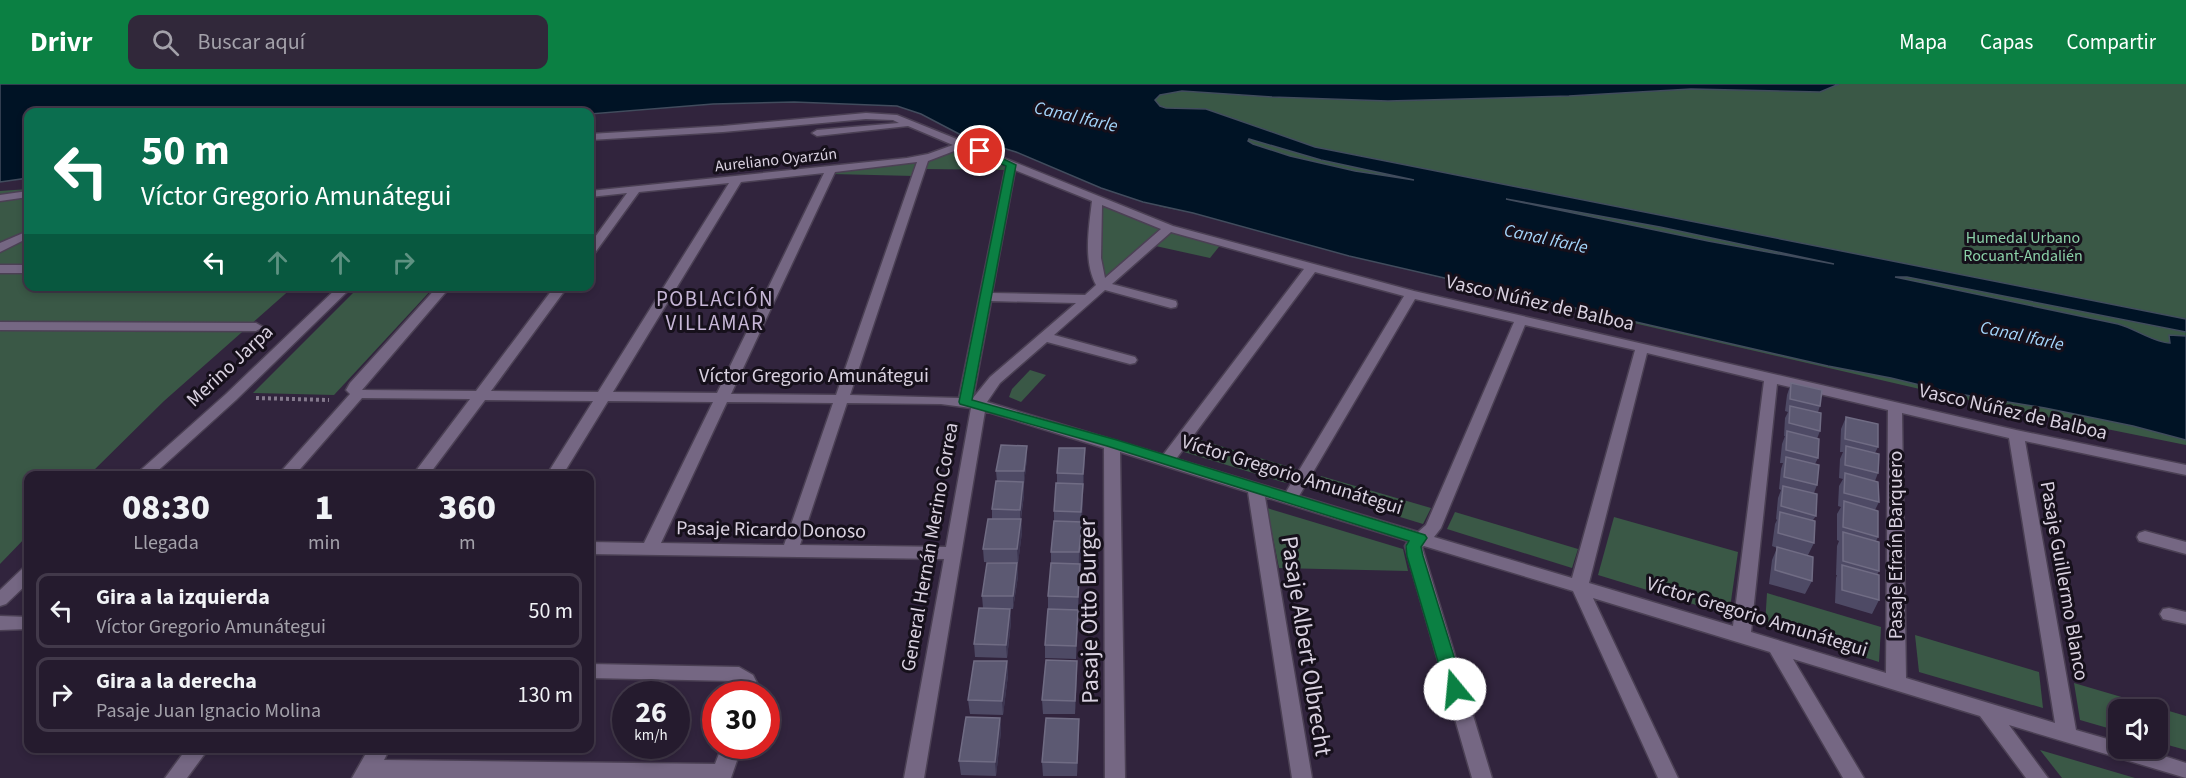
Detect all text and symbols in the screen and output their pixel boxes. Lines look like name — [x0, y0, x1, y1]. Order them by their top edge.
search box — [128, 15, 548, 69]
text: Drivr — [30, 22, 92, 62]
icon: search — [149, 26, 182, 59]
text: Buscar aquí — [197, 26, 305, 58]
text: Mapa — [1899, 27, 1947, 57]
text: Capas — [1980, 27, 2033, 57]
text: Compartir — [2066, 27, 2156, 57]
water label: Canal Ifarle — [1032, 95, 1121, 139]
text: 50 m — [141, 121, 230, 181]
pin — [954, 125, 1005, 176]
icon: left — [42, 132, 120, 210]
icon: arrive — [963, 134, 996, 167]
street label: Aureliano Oyarzún — [714, 143, 838, 177]
text: Víctor Gregorio Amunátegui — [141, 177, 451, 216]
water label: Canal Ifarle — [1502, 218, 1591, 260]
park label: Humedal Urbano Rocuant-Andalién — [1963, 227, 2083, 267]
icon: left — [198, 246, 231, 279]
icon: ahead — [261, 246, 294, 279]
icon: ahead — [324, 246, 357, 279]
icon: right — [387, 246, 420, 279]
street label: Vasco Núñez de Balboa — [1443, 268, 1637, 338]
district label: POBLACIÓN VILLAMAR — [656, 284, 774, 338]
water label: Canal Ifarle — [1978, 315, 2067, 357]
street label: Merino Jarpa — [180, 318, 280, 414]
street label: Víctor Gregorio Amunátegui — [699, 362, 929, 390]
street label: Vasco Núñez de Balboa — [1916, 377, 2110, 447]
street label: General Hernán Merino Correa — [894, 420, 966, 674]
street label: Víctor Gregorio Amunátegui — [1178, 428, 1406, 522]
street label: Pasaje Efraín Barquero — [1882, 451, 1910, 639]
street label: Pasaje Guillermo Blanco — [2033, 479, 2095, 683]
text: 08:30 — [122, 482, 210, 533]
text: 1 — [315, 482, 334, 533]
text: 360 — [438, 482, 496, 533]
street label: Pasaje Ricardo Donoso — [676, 514, 866, 546]
street label: Pasaje Otto Burger — [1070, 517, 1108, 704]
text: Llegada — [133, 529, 199, 557]
text: min — [308, 529, 340, 557]
text: m — [459, 529, 475, 557]
street label: Pasaje Albert Olbrecht — [1271, 533, 1341, 759]
street label: Víctor Gregorio Amunátegui — [1643, 570, 1871, 664]
text: Gira a la izquierda — [96, 581, 270, 613]
icon: left — [45, 594, 78, 627]
text: 50 m — [528, 595, 573, 627]
text: Víctor Gregorio Amunátegui — [96, 613, 326, 641]
position arrow — [1423, 657, 1487, 721]
text: Gira a la derecha — [96, 665, 257, 697]
icon: right — [45, 678, 78, 711]
text: 130 m — [518, 679, 573, 711]
speed limit sign: 30 — [702, 681, 780, 759]
text: 26 — [635, 691, 667, 734]
text: Pasaje Juan Ignacio Molina — [96, 697, 321, 725]
map controls — [2108, 699, 2168, 759]
button: sound — [2108, 699, 2168, 759]
text: km/h — [634, 725, 668, 746]

